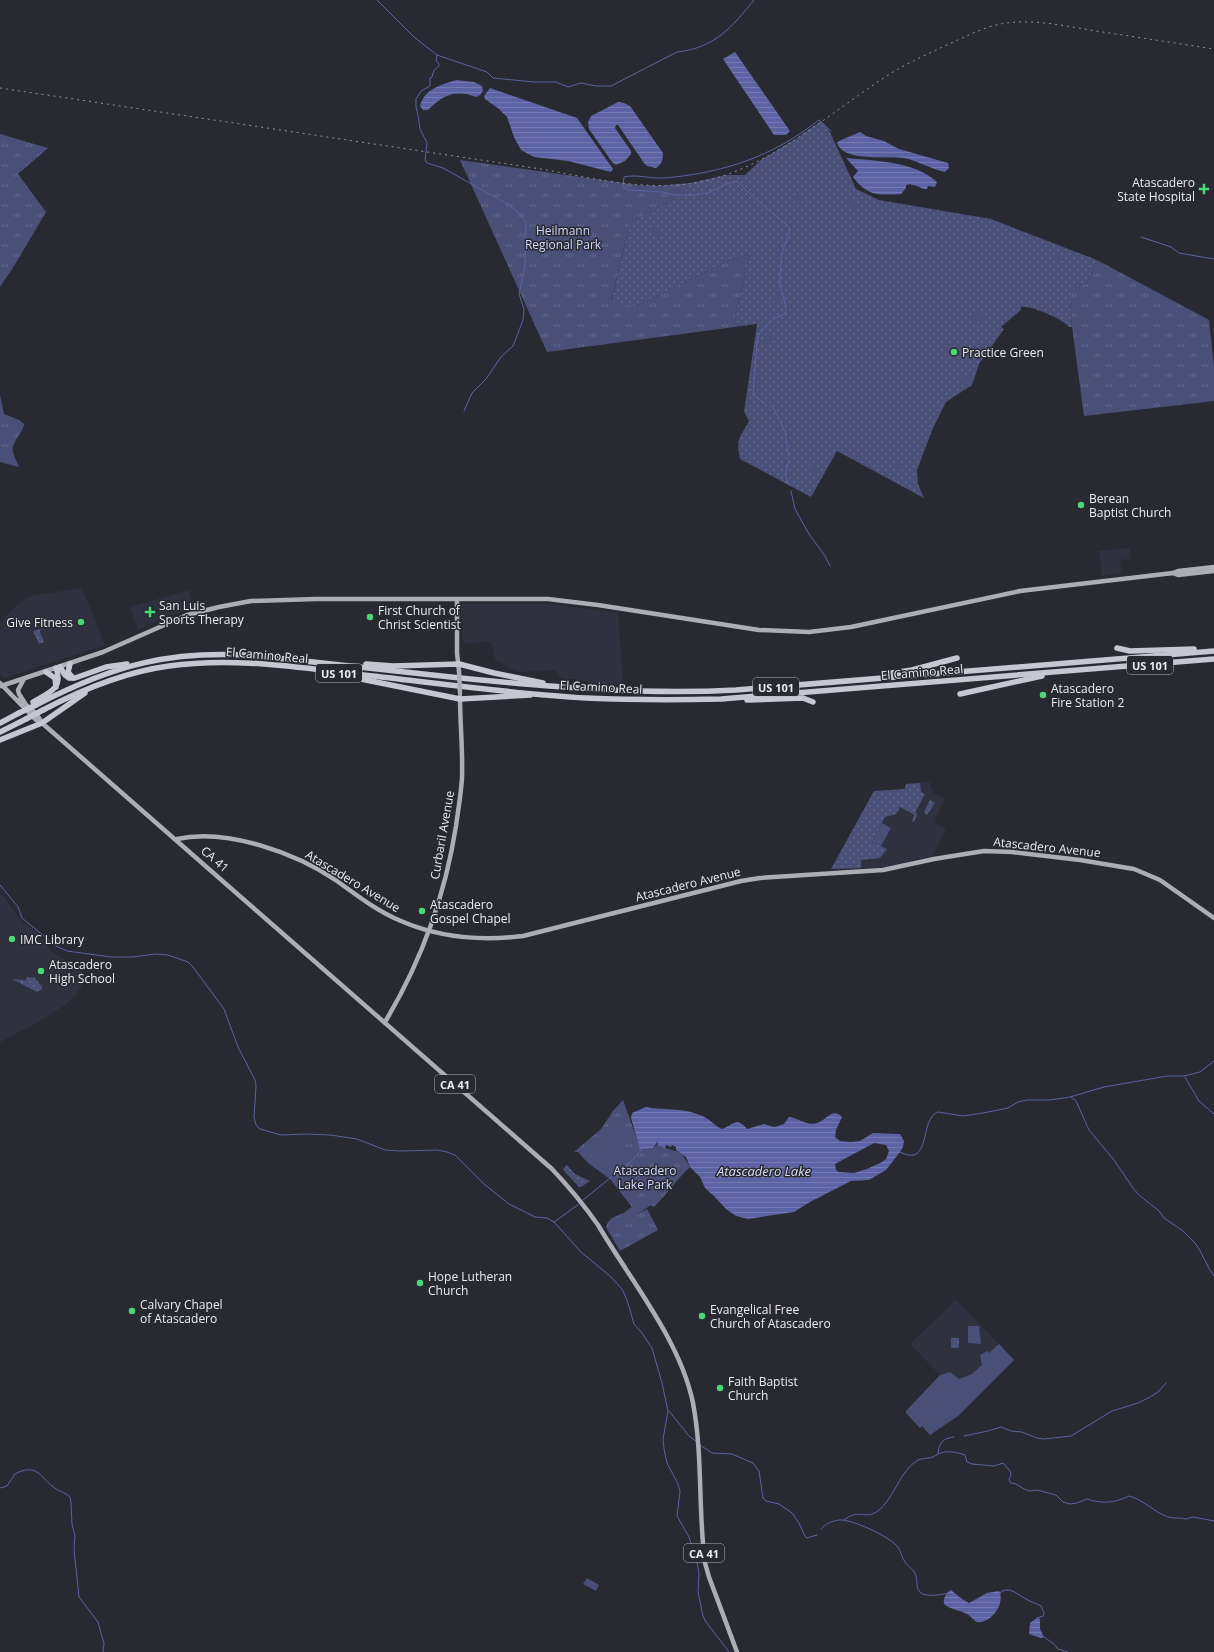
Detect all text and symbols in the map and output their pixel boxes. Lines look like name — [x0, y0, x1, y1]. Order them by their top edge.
place label: Atascadero State Hospital — [1117, 174, 1195, 205]
marker: Atascadero State Hospital — [1198, 183, 1210, 195]
park label: Heilmann Regional Park — [525, 222, 602, 253]
place label: Practice Green — [962, 344, 1044, 361]
marker: Practice Green — [949, 347, 959, 357]
place label: Berean Baptist Church — [1089, 490, 1171, 521]
marker: Berean Baptist Church — [1076, 500, 1086, 510]
place label: San Luis Sports Therapy — [159, 597, 245, 628]
place label: First Church of Christ Scientist — [378, 602, 461, 633]
marker: San Luis Sports Therapy — [144, 606, 156, 618]
marker: First Church of Christ Scientist — [365, 612, 375, 622]
place label: Give Fitness — [6, 614, 73, 631]
marker: Give Fitness — [76, 617, 86, 627]
street label: El Camino Real — [225, 643, 309, 667]
road number: US 101 — [1127, 656, 1173, 674]
street label: El Camino Real — [880, 660, 964, 684]
road number: US 101 — [316, 664, 362, 682]
street label: El Camino Real — [559, 676, 643, 698]
road number: US 101 — [753, 678, 799, 696]
place label: Atascadero Fire Station 2 — [1051, 680, 1125, 711]
marker: Atascadero Fire Station 2 — [1038, 690, 1048, 700]
street label: Curbaril Avenue — [426, 789, 458, 881]
street label: Atascadero Avenue — [993, 833, 1102, 861]
street label: CA 41 — [197, 842, 233, 876]
street label: Atascadero Avenue — [302, 846, 404, 916]
street label: Atascadero Avenue — [634, 863, 743, 905]
place label: Atascadero Gospel Chapel — [430, 896, 511, 927]
marker: Atascadero Gospel Chapel — [417, 906, 427, 916]
place label: IMC Library — [20, 931, 85, 948]
marker: IMC Library — [7, 934, 17, 944]
place label: Atascadero High School — [49, 956, 115, 987]
marker: Atascadero High School — [36, 966, 46, 976]
road number: CA 41 — [435, 1075, 475, 1093]
park label: Atascadero Lake Park — [614, 1162, 676, 1193]
water label: Atascadero Lake — [716, 1162, 812, 1180]
place label: Hope Lutheran Church — [428, 1268, 512, 1299]
marker: Hope Lutheran Church — [415, 1278, 425, 1288]
place label: Calvary Chapel of Atascadero — [140, 1296, 223, 1327]
place label: Evangelical Free Church of Atascadero — [710, 1301, 831, 1332]
marker: Calvary Chapel of Atascadero — [127, 1306, 137, 1316]
marker: Evangelical Free Church of Atascadero — [697, 1311, 707, 1321]
place label: Faith Baptist Church — [728, 1373, 798, 1404]
marker: Faith Baptist Church — [715, 1383, 725, 1393]
road number: CA 41 — [684, 1544, 724, 1562]

